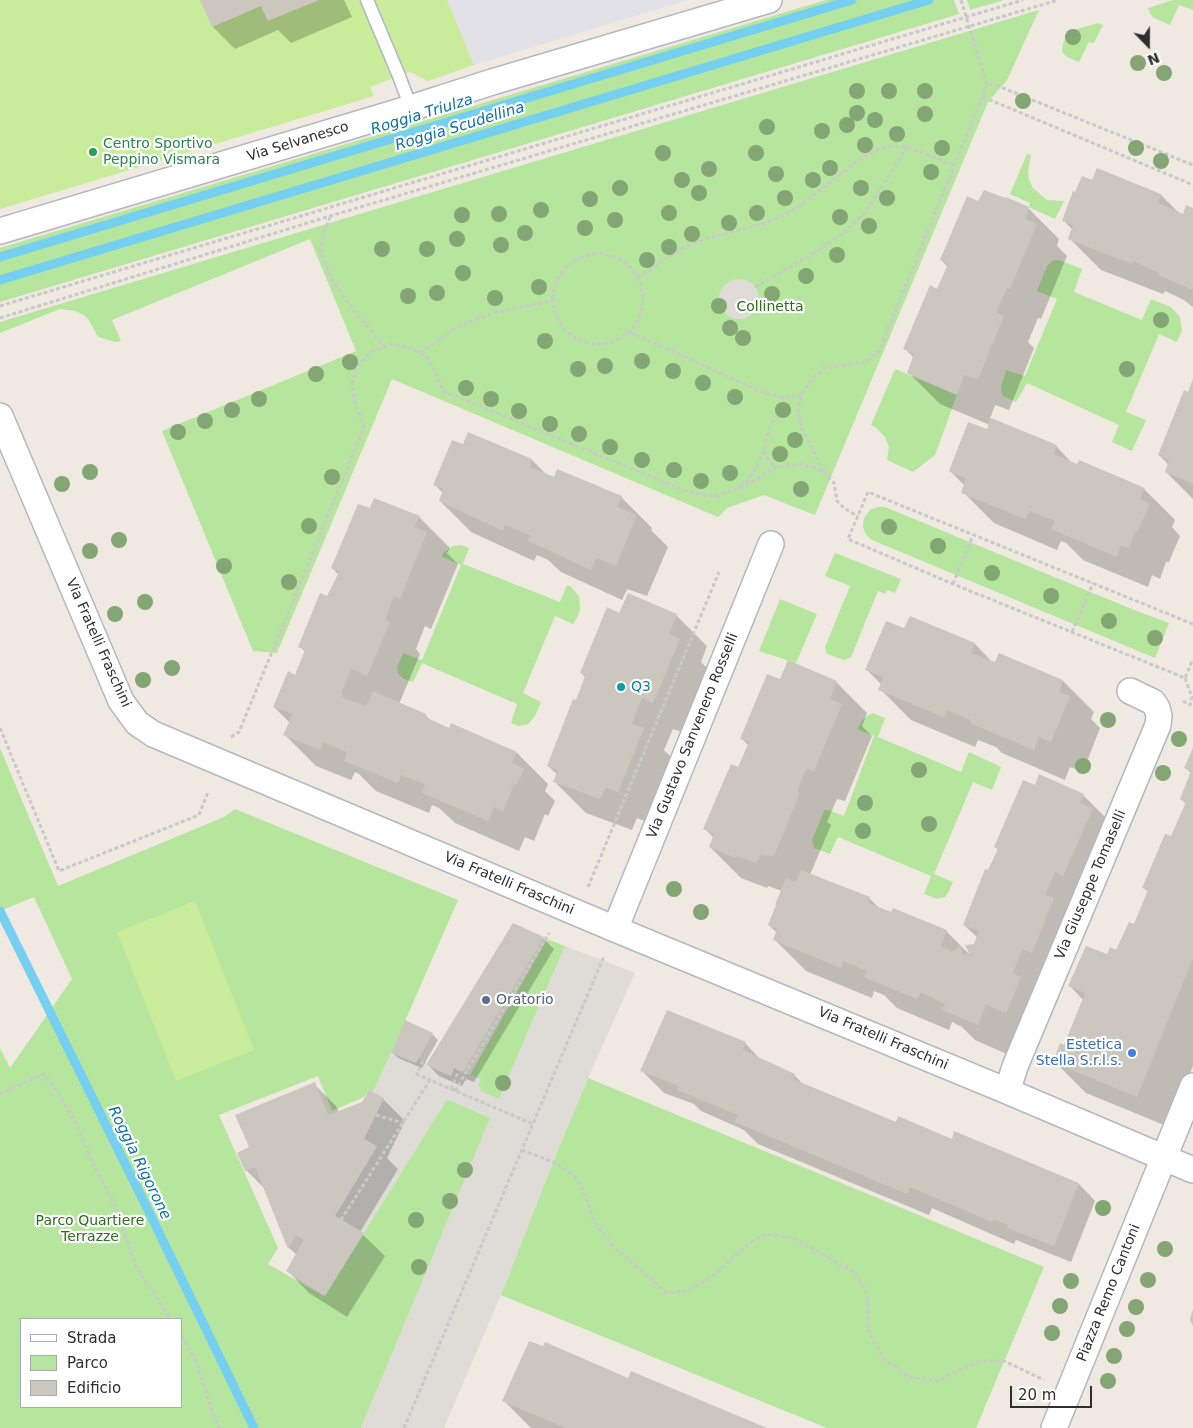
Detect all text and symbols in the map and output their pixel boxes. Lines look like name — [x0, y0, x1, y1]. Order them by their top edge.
north arrow — [1123, 20, 1173, 70]
text: N — [1145, 49, 1162, 69]
water label: Roggia Triulza — [369, 91, 475, 139]
water label: Roggia Scudellina — [393, 99, 527, 155]
street label: Via Selvanesco — [245, 119, 351, 165]
place label: Centro Sportivo Peppino Vismara — [103, 136, 220, 168]
marker: Centro Sportivo Peppino Vismara — [87, 146, 99, 158]
park label: Collinetta — [736, 299, 804, 315]
street label: Via Fratelli Fraschini — [62, 576, 134, 710]
street label: Via Gustavo Sanvenero Rosselli — [644, 631, 742, 841]
place label: Q3 — [631, 679, 651, 695]
marker: Q3 — [615, 681, 627, 693]
street label: Via Giuseppe Tomaselli — [1052, 808, 1130, 962]
street label: Via Fratelli Fraschini — [441, 849, 577, 919]
place label: Oratorio — [496, 992, 554, 1008]
marker: Oratorio — [480, 994, 492, 1006]
street label: Via Fratelli Fraschini — [815, 1004, 951, 1074]
place label: Estetica Stella S.r.l.s. — [1036, 1037, 1122, 1070]
marker: Estetica Stella S.r.l.s. — [1126, 1047, 1138, 1059]
water label: Roggia Rigorone — [104, 1103, 174, 1223]
park label: Parco Quartiere Terrazze — [36, 1213, 144, 1246]
street label: Piazza Remo Cantoni — [1074, 1222, 1144, 1364]
legend — [20, 1318, 182, 1408]
text: Strada — [67, 1329, 116, 1347]
text: Parco — [67, 1354, 108, 1372]
scale bar — [1013, 1376, 1096, 1408]
text: Edificio — [67, 1379, 121, 1397]
text: 20 m — [1018, 1386, 1056, 1404]

